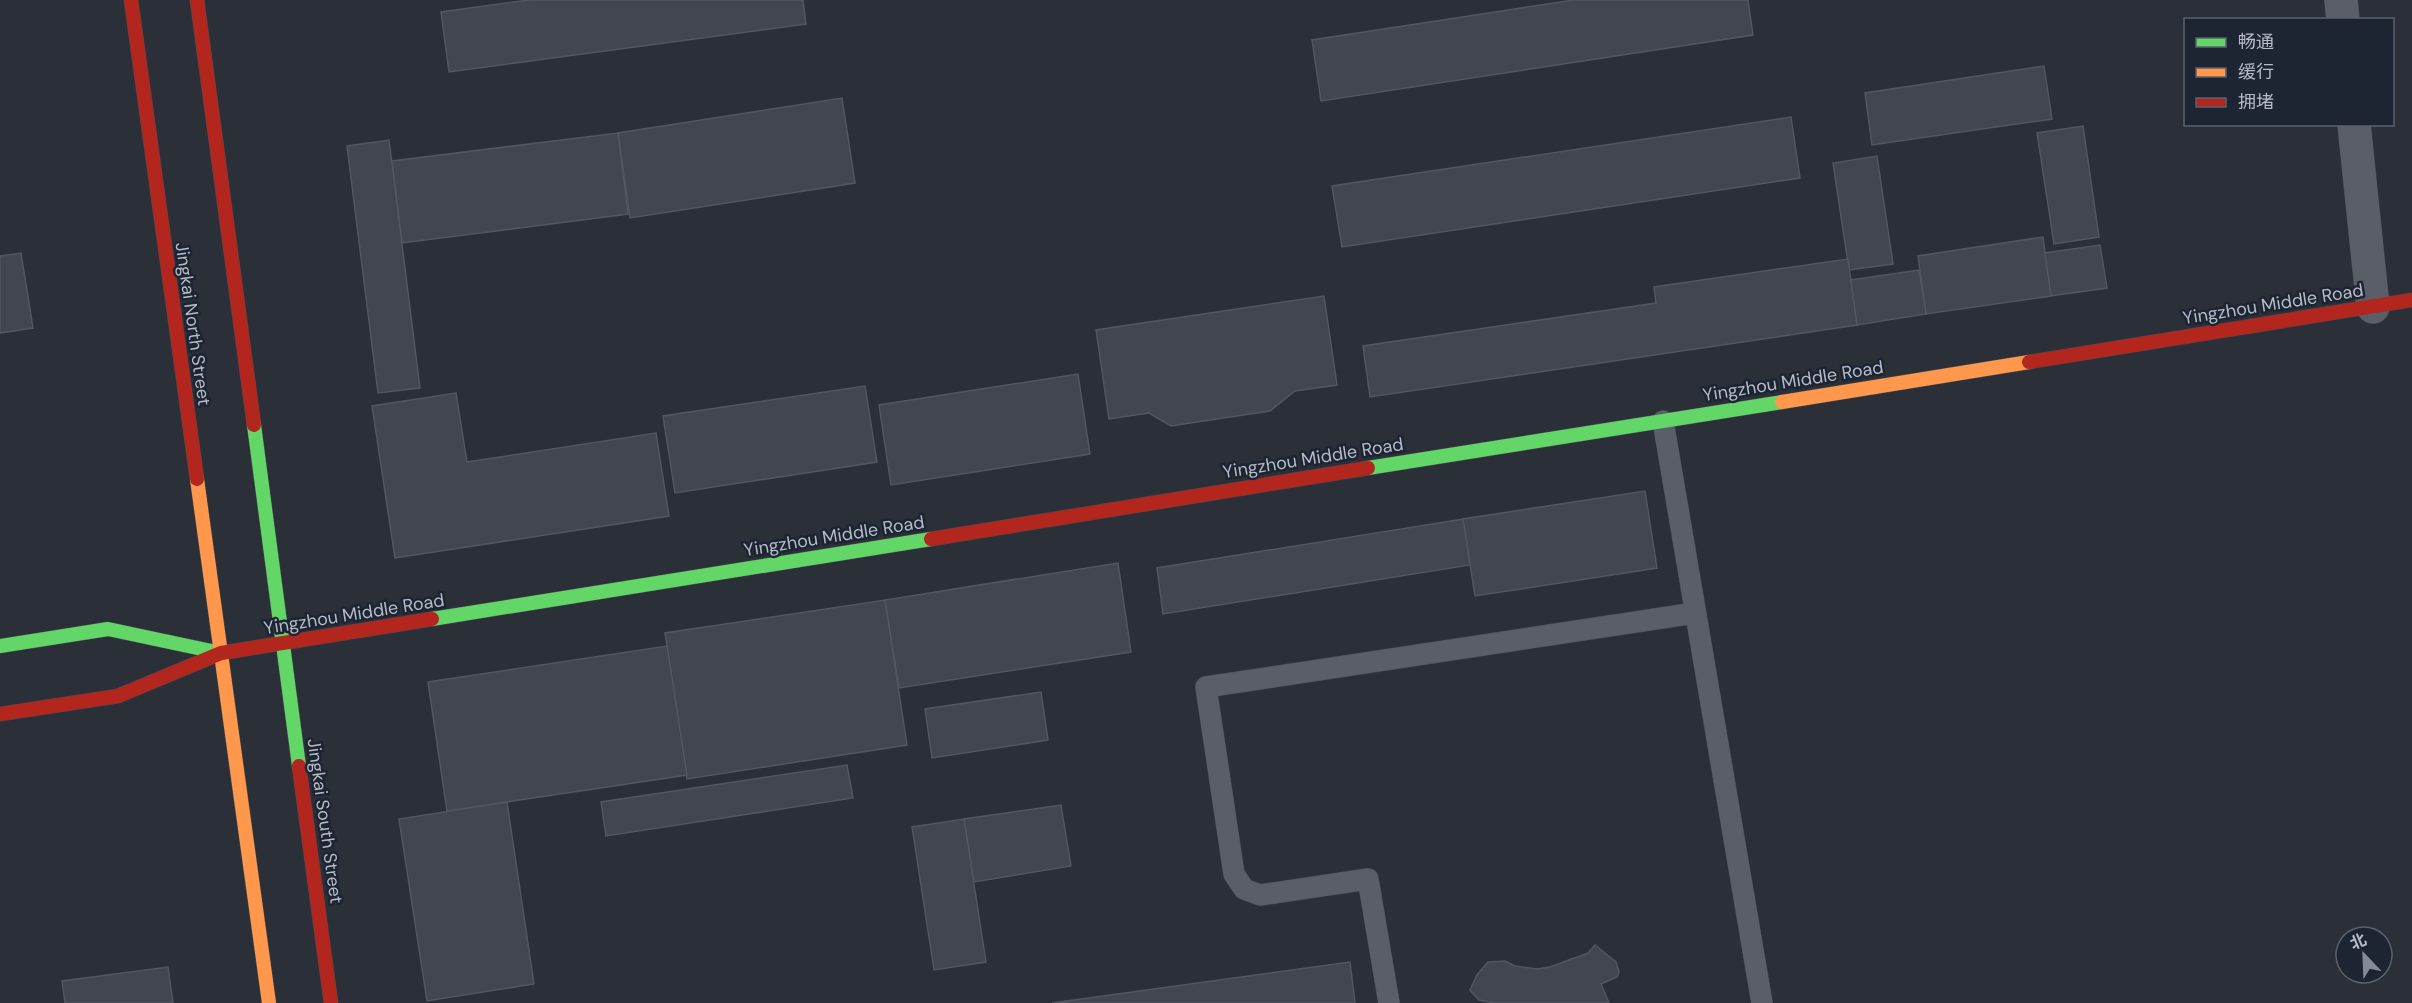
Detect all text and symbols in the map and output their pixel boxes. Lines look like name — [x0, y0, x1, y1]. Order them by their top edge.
legend — [2184, 18, 2394, 126]
text: 畅通 — [2238, 30, 2274, 54]
text: 缓行 — [2238, 60, 2274, 84]
text: 拥堵 — [2238, 90, 2274, 114]
street label: Jingkai North Street — [170, 241, 216, 407]
street label: Yingzhou Middle Road — [2181, 278, 2365, 330]
street label: Yingzhou Middle Road — [1701, 355, 1885, 407]
street label: Yingzhou Middle Road — [1221, 432, 1405, 484]
street label: Yingzhou Middle Road — [742, 510, 926, 562]
street label: Yingzhou Middle Road — [262, 588, 446, 640]
street label: Jingkai South Street — [302, 737, 348, 905]
north arrow — [2334, 925, 2394, 985]
text: 北 — [2347, 929, 2370, 954]

